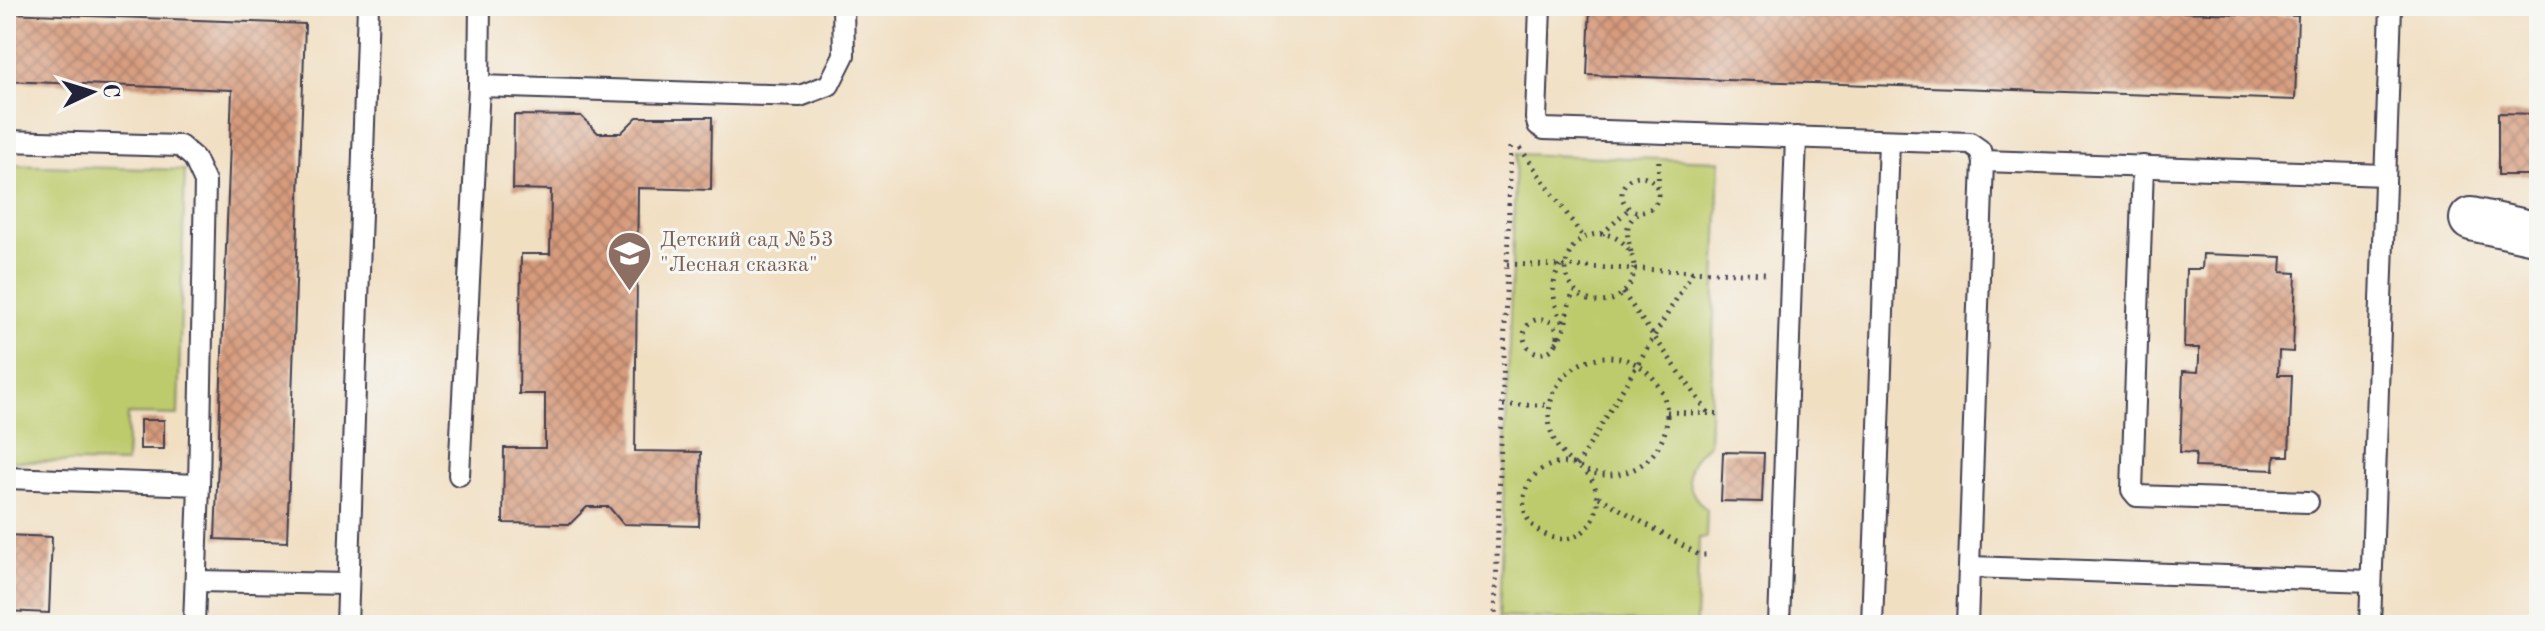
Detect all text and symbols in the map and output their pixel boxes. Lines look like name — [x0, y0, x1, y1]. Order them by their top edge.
north arrow — [52, 52, 132, 132]
text: С — [98, 83, 121, 99]
school or university icon: Детский сад №53 "Лесная сказка" — [605, 229, 653, 292]
place label: Детский сад №53 "Лесная сказка" — [660, 229, 834, 276]

